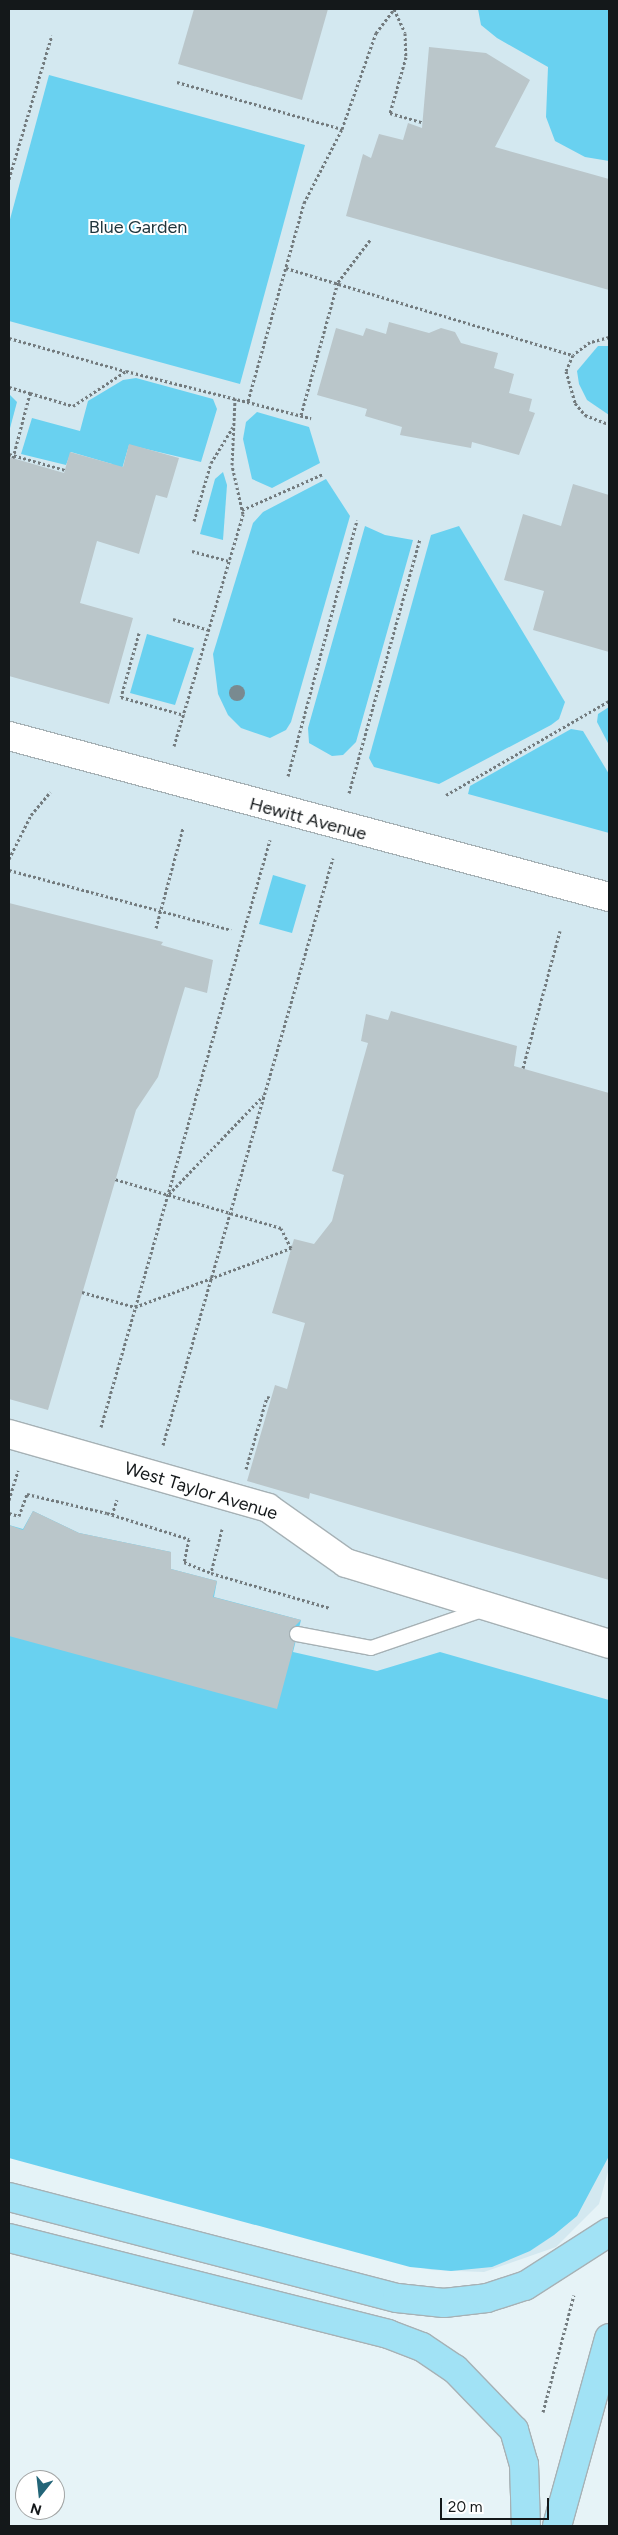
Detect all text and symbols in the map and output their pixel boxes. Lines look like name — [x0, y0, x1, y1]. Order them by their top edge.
park label: Blue Garden — [89, 216, 187, 238]
street label: Hewitt Avenue — [247, 793, 369, 845]
street label: West Taylor Avenue — [122, 1457, 280, 1525]
north arrow — [15, 2470, 65, 2520]
scale bar — [443, 2488, 552, 2520]
text: 20 m — [448, 2498, 482, 2516]
text: N — [28, 2499, 44, 2519]

